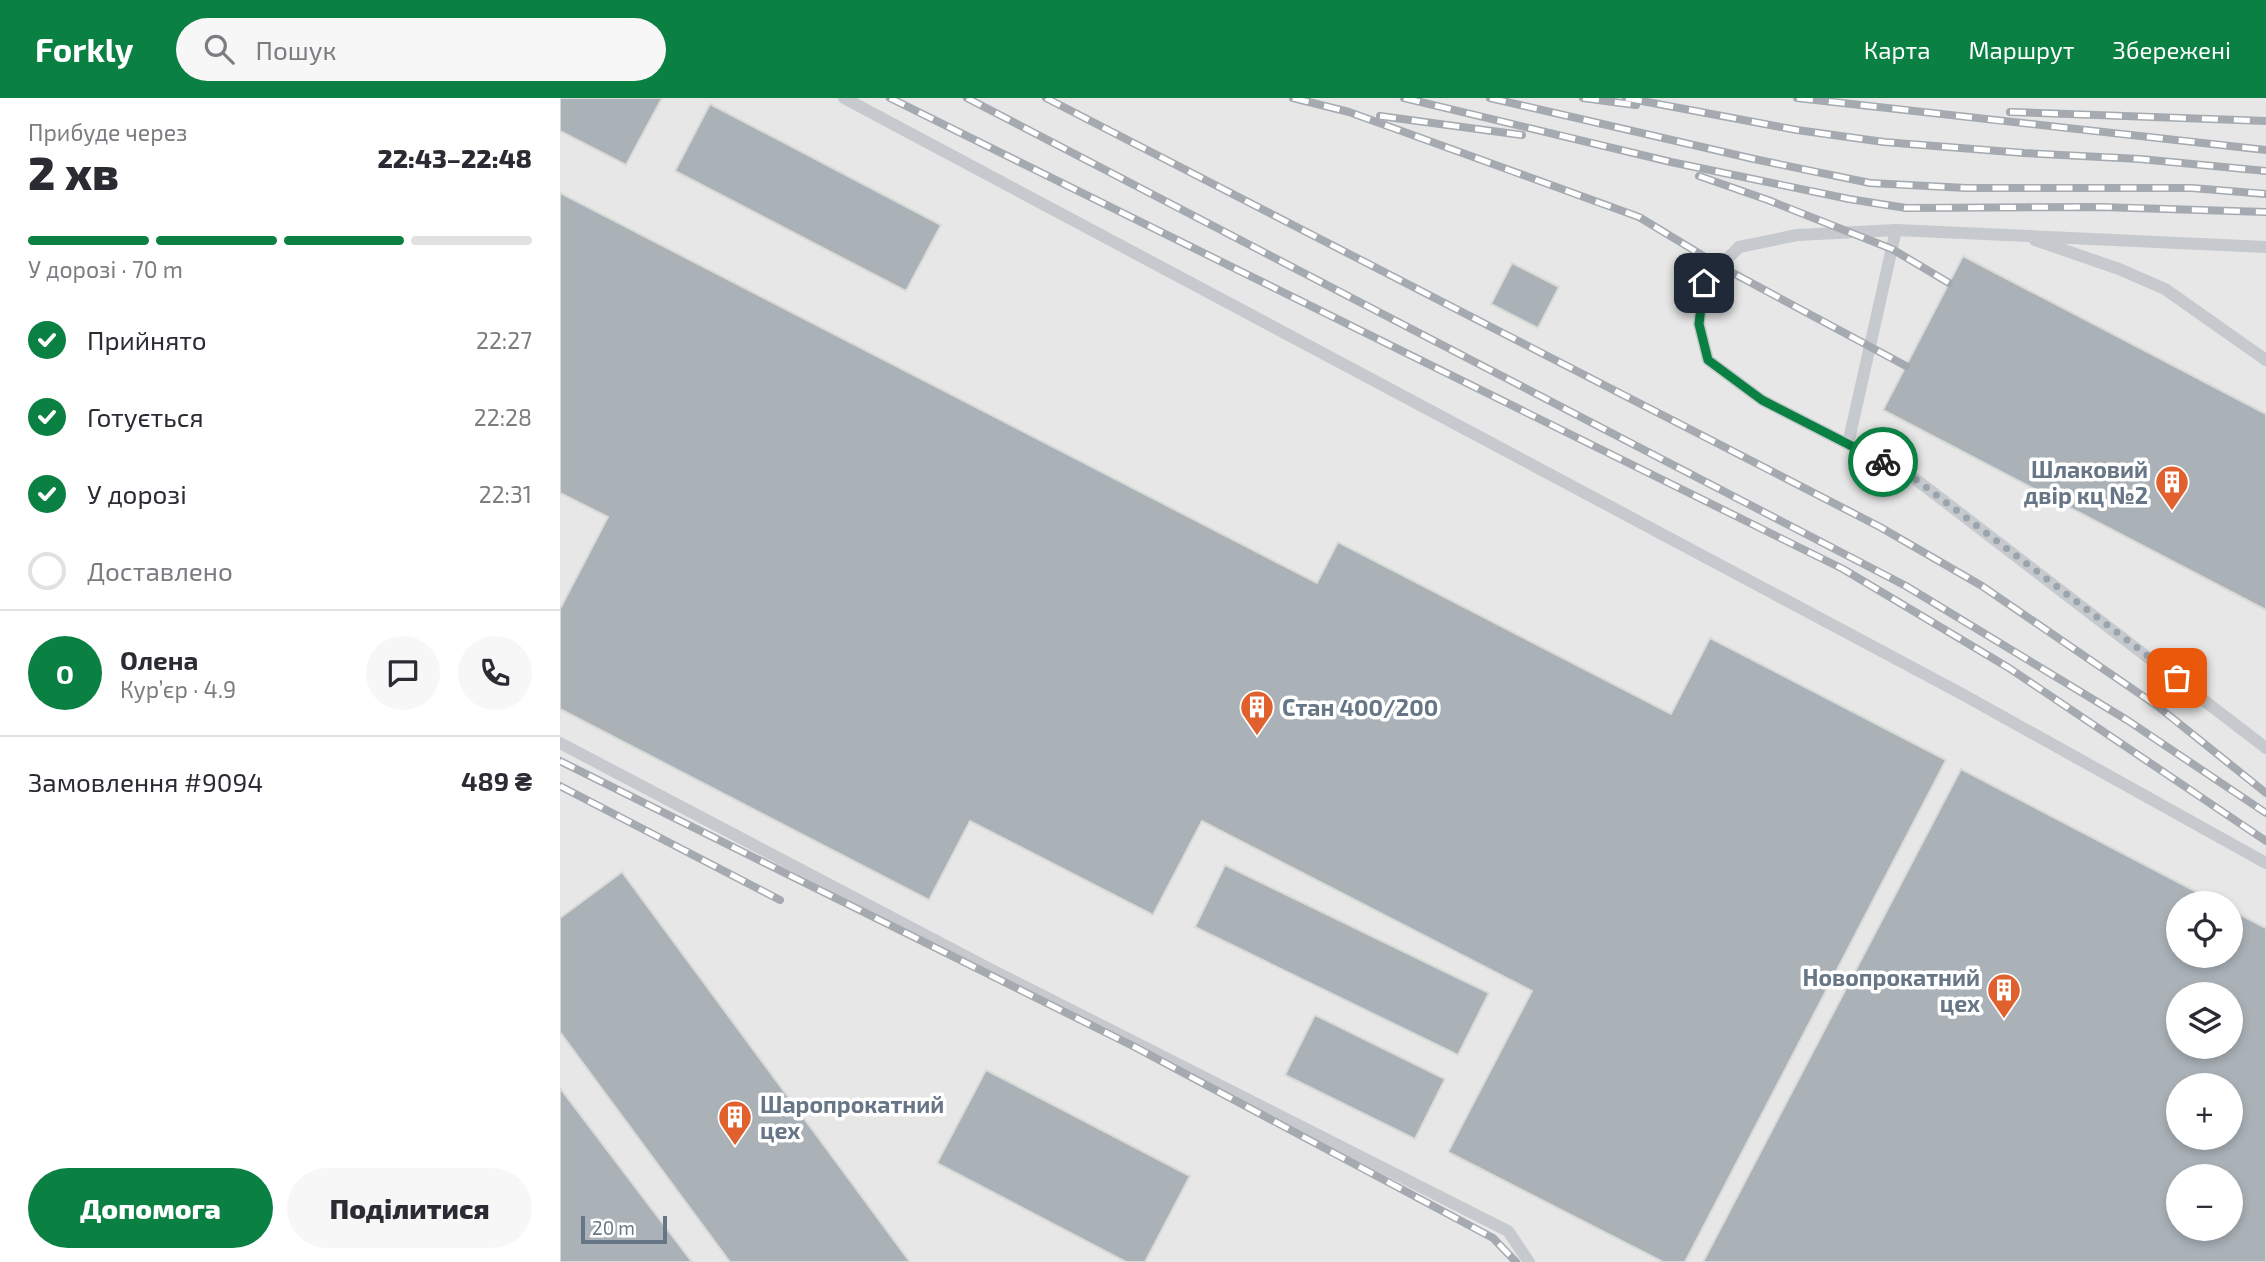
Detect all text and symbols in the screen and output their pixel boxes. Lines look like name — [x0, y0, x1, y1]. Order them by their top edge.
search box — [176, 18, 666, 81]
text: Forkly — [35, 29, 134, 69]
icon: search — [200, 30, 238, 68]
text: Пошук — [256, 34, 337, 65]
text: Карта — [1864, 35, 1930, 64]
text: Маршрут — [1968, 35, 2074, 64]
text: Збережені — [2112, 35, 2231, 64]
text: Прибуде через — [28, 118, 188, 146]
text: 22:43–22:48 — [377, 142, 532, 173]
text: 2 хв — [28, 144, 119, 199]
pin — [1674, 253, 1734, 313]
text: У дорозі · 70 m — [28, 255, 183, 283]
icon: home — [1685, 264, 1723, 302]
icon: check — [28, 321, 66, 359]
text: Прийнято — [87, 324, 207, 355]
text: 22:27 — [476, 326, 532, 354]
icon: check — [28, 398, 66, 436]
text: Готується — [87, 401, 204, 432]
text: 22:28 — [474, 403, 532, 431]
courier — [1848, 427, 1918, 497]
icon: bike — [1864, 443, 1902, 481]
place label: Шлаковий двір кц №2 — [2024, 455, 2148, 509]
building icon: Шлаковий двір кц №2 — [2153, 463, 2191, 512]
icon: check — [28, 475, 66, 513]
text: У дорозі — [87, 478, 187, 509]
text: 22:31 — [479, 480, 532, 508]
text: Доставлено — [87, 555, 233, 586]
button: chat — [366, 636, 440, 710]
button: phone — [458, 636, 532, 710]
text: Олена — [120, 644, 198, 675]
pin — [2147, 648, 2207, 708]
text: О — [56, 658, 74, 689]
icon: bag — [2158, 659, 2196, 697]
text: Кур’єр · 4.9 — [120, 675, 236, 703]
building icon: Стан 400/200 — [1238, 688, 1276, 737]
place label: Стан 400/200 — [1282, 693, 1438, 721]
text: 489 ₴ — [461, 765, 532, 796]
text: Замовлення #9094 — [28, 766, 263, 797]
map controls — [2166, 891, 2243, 1241]
button: locate — [2166, 891, 2243, 968]
place label: Новопрокатний цех — [1802, 963, 1980, 1017]
building icon: Новопрокатний цех — [1985, 971, 2023, 1020]
button: layers — [2166, 982, 2243, 1059]
button: + — [2166, 1073, 2243, 1150]
place label: Шаропрокатний цех — [760, 1090, 944, 1144]
building icon: Шаропрокатний цех — [716, 1098, 754, 1147]
button: − — [2166, 1164, 2243, 1241]
button: Допомога — [28, 1168, 273, 1248]
button: Поділитися — [287, 1168, 532, 1248]
scale bar — [581, 1213, 667, 1245]
text: 20 m — [592, 1216, 635, 1239]

